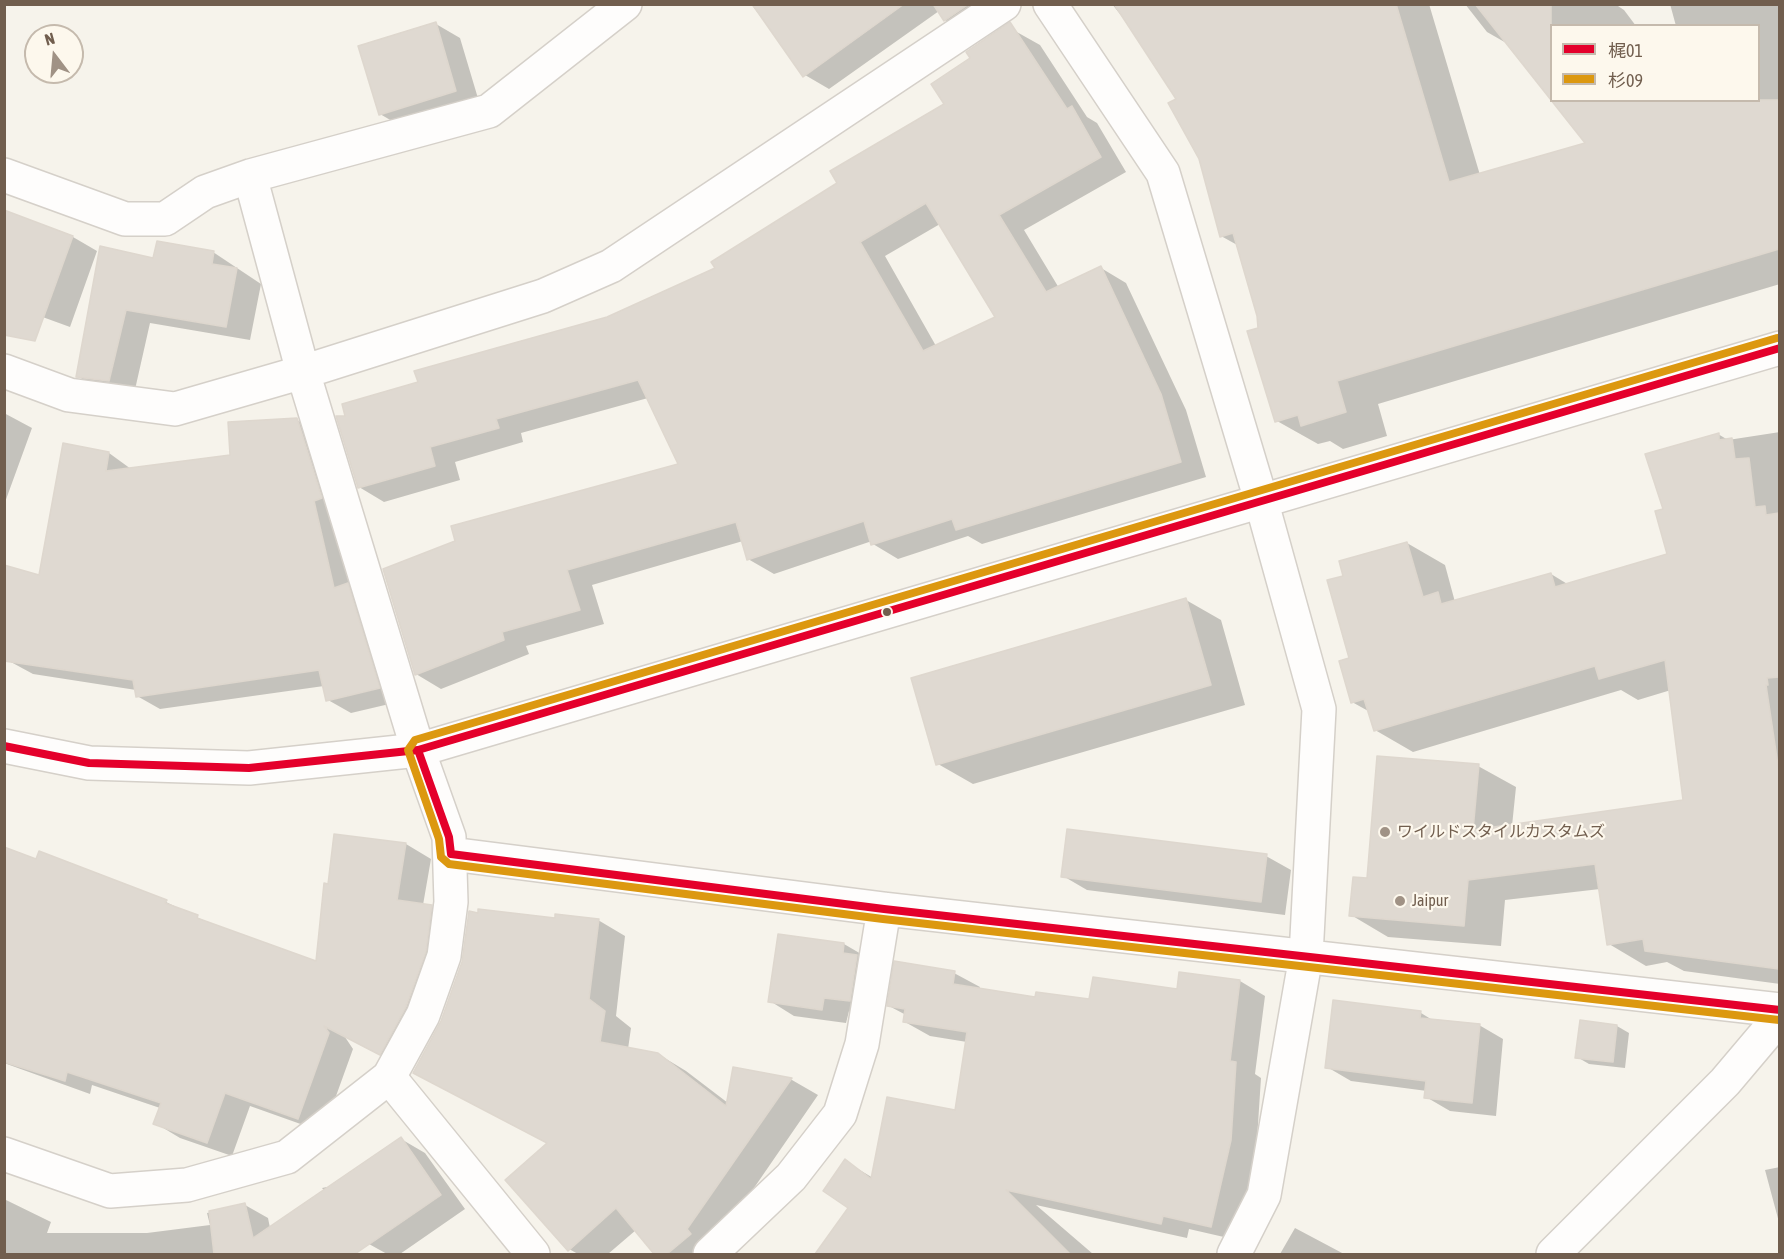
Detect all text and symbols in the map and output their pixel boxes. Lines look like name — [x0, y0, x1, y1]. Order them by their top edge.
north arrow — [24, 24, 84, 84]
legend — [1550, 24, 1760, 102]
text: N — [43, 29, 57, 49]
text: 梶01 — [1608, 40, 1643, 61]
text: 杉09 — [1608, 70, 1643, 91]
unlabelled marker — [881, 606, 893, 618]
place label: ワイルドスタイルカスタムズ — [1397, 822, 1605, 842]
marker: ワイルドスタイルカスタムズ — [1378, 825, 1392, 839]
place label: Jaipur — [1412, 891, 1448, 911]
marker: Jaipur — [1393, 894, 1407, 908]

